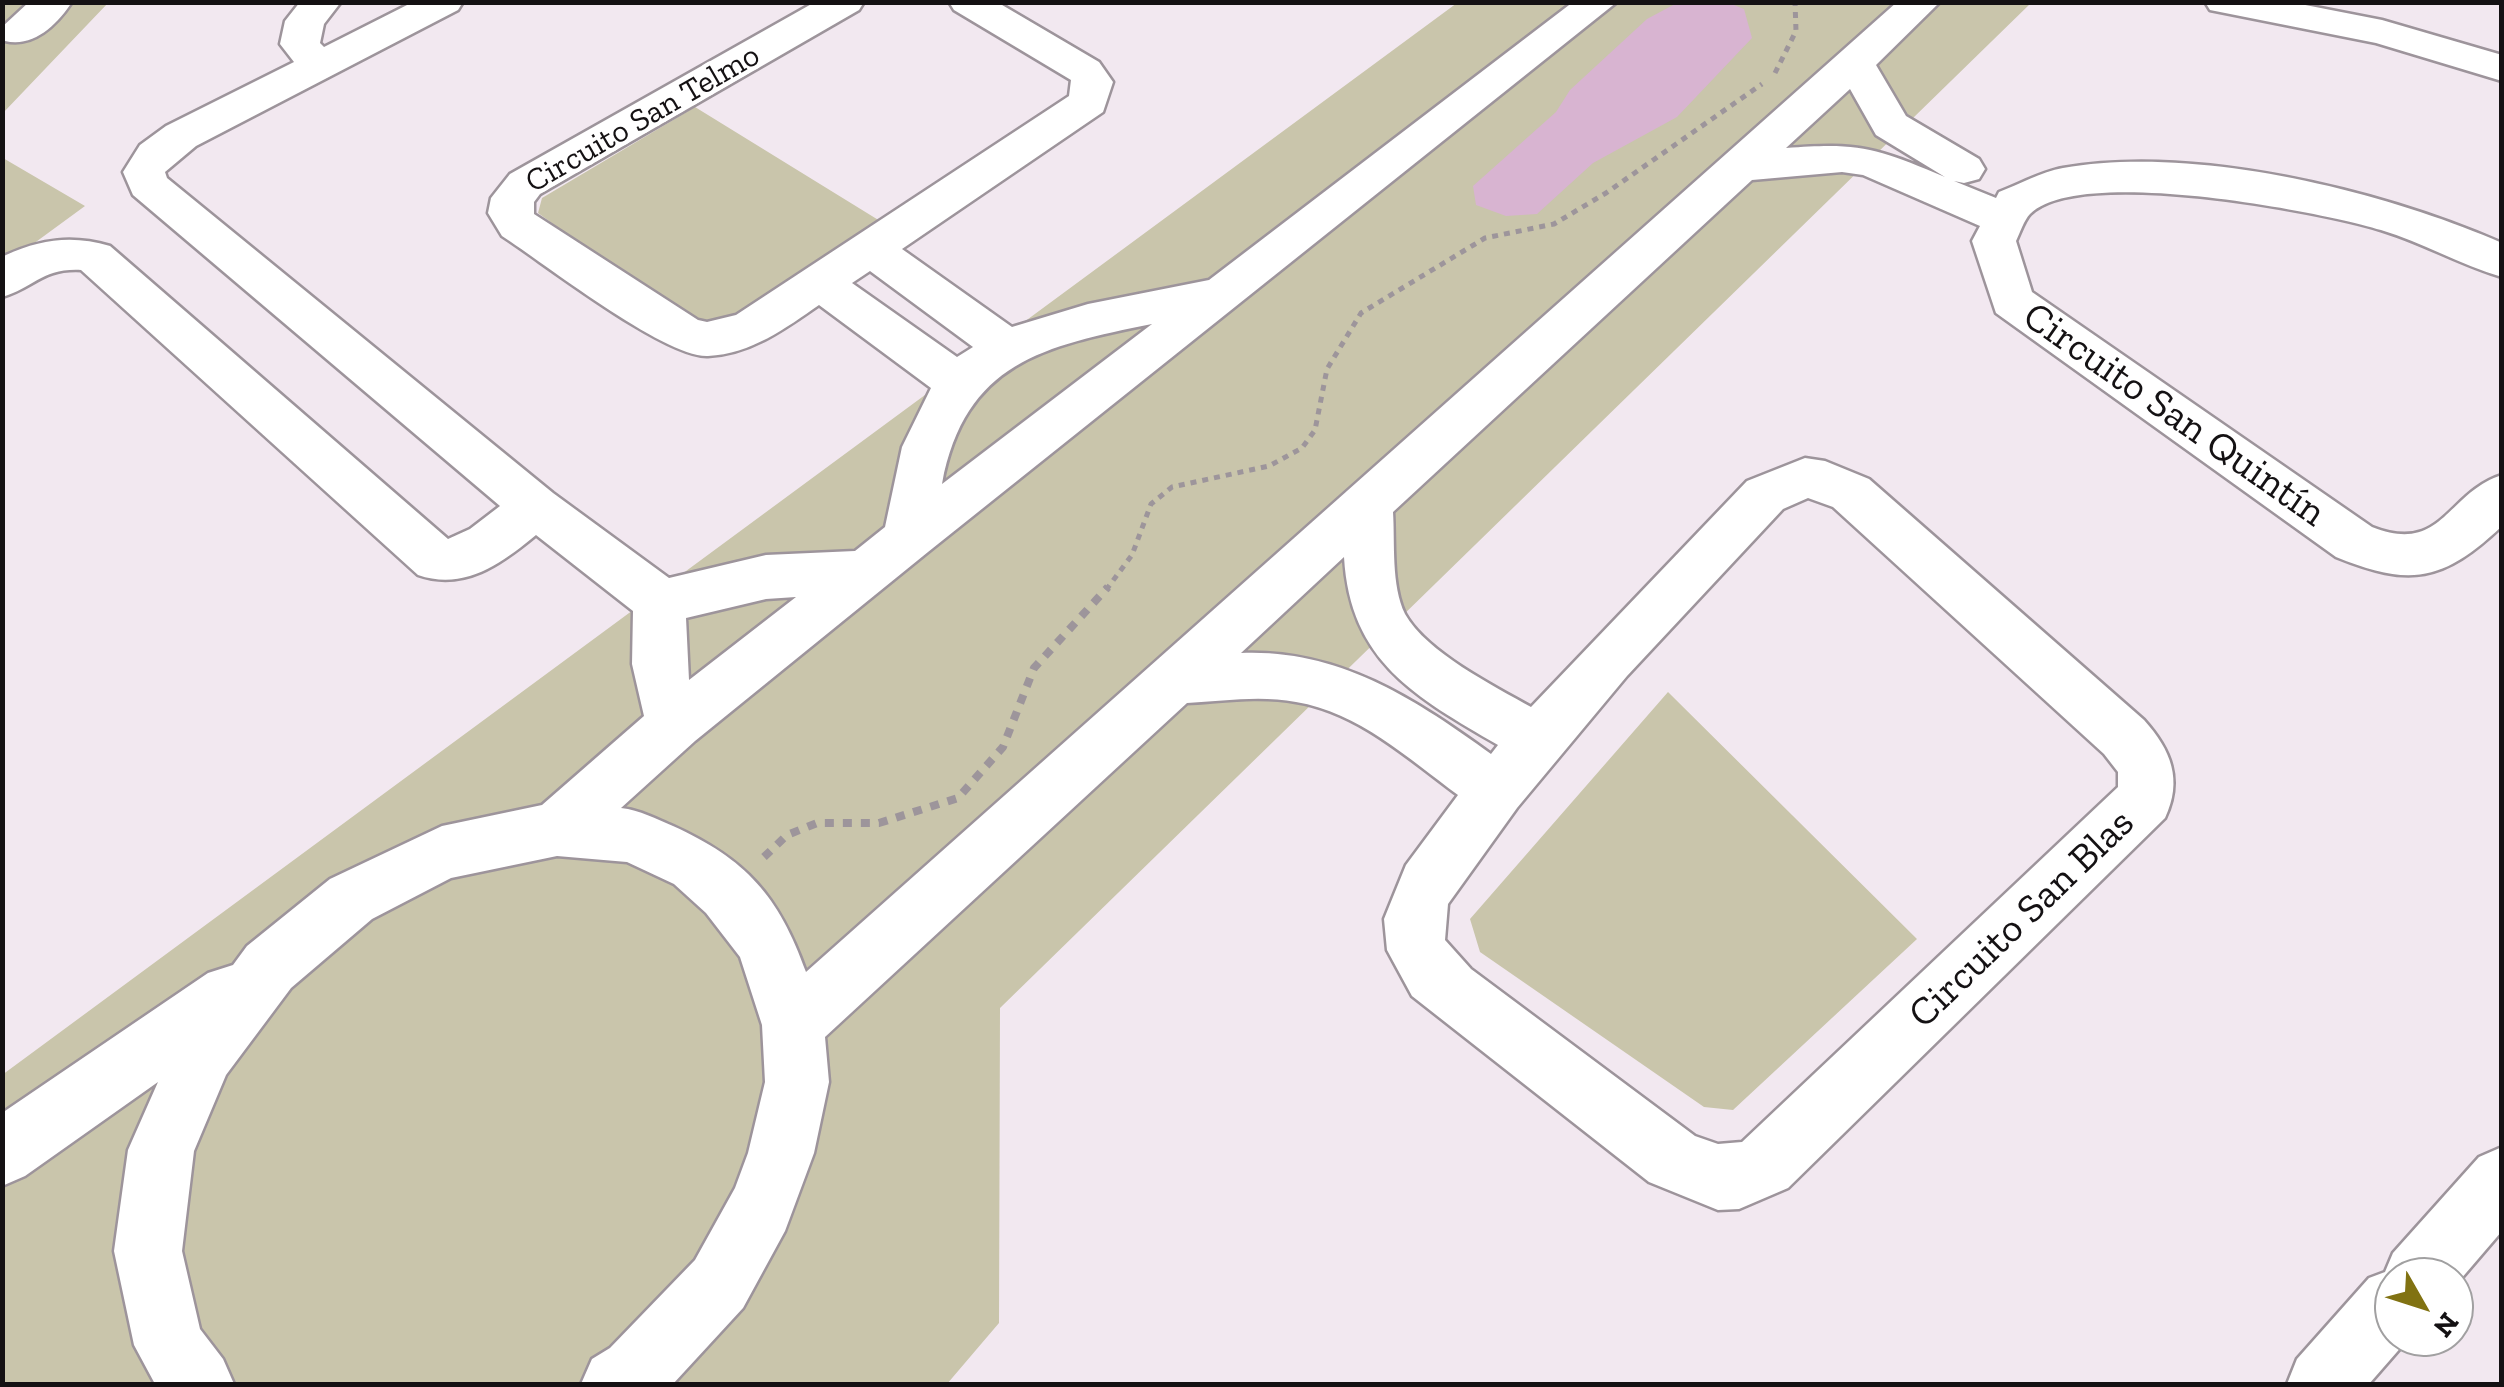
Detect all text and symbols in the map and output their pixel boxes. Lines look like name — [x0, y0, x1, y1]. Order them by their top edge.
street label: Circuito San Telmo — [519, 36, 767, 202]
street label: Circuito San Quintín — [2014, 293, 2334, 537]
street label: Circuito San Blas — [1899, 799, 2145, 1039]
north arrow — [2374, 1257, 2474, 1357]
text: N — [2427, 1306, 2466, 1344]

